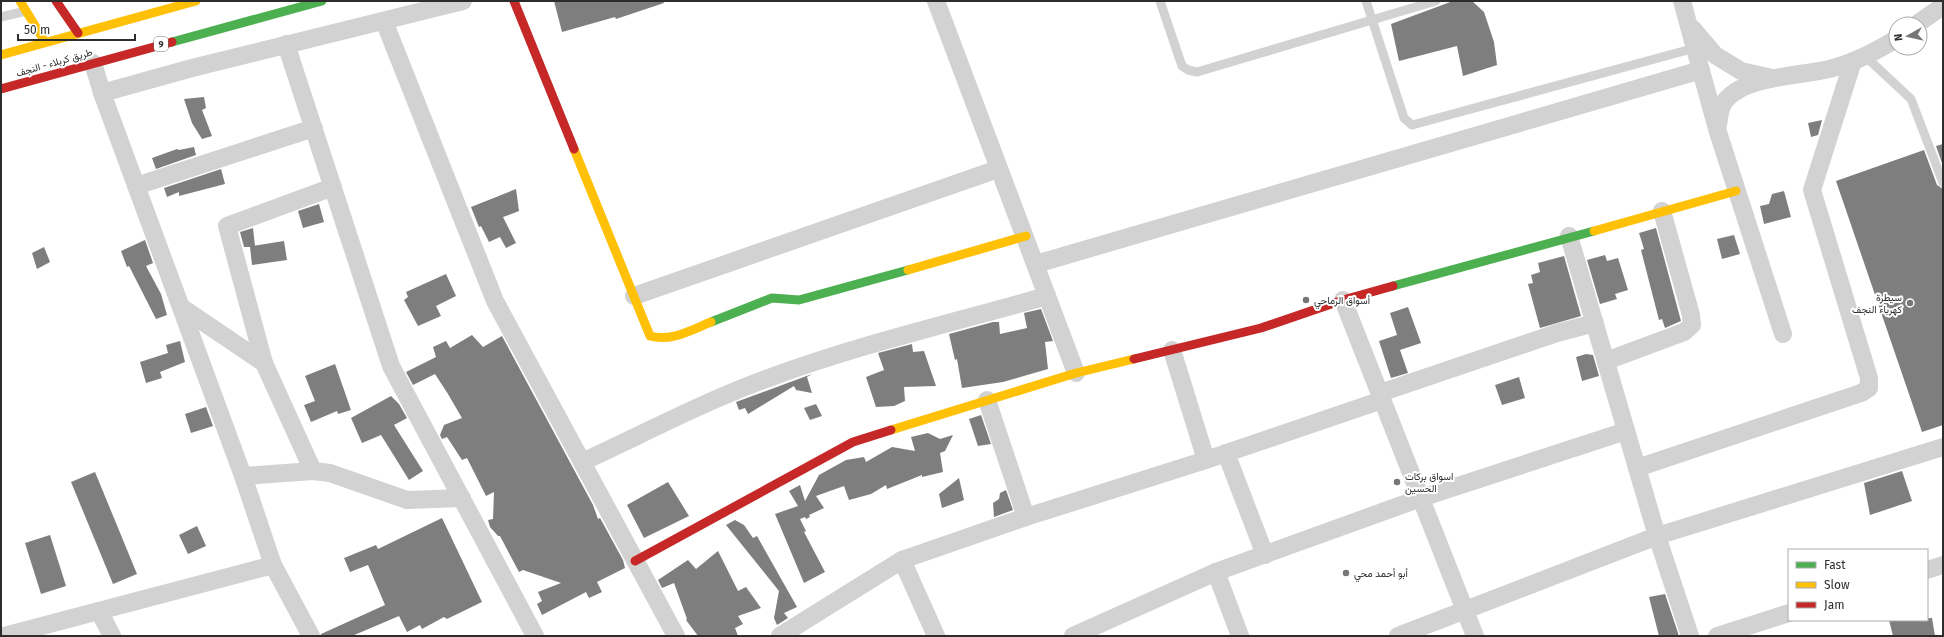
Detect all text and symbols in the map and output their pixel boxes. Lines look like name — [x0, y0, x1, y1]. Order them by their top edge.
scale bar — [18, 16, 135, 42]
north arrow — [1888, 16, 1928, 56]
text: 50 m — [24, 23, 50, 37]
text: N — [1892, 33, 1906, 42]
road number: 9 — [154, 37, 168, 51]
street label: طريق کربلاء - النجف — [15, 46, 94, 80]
place label: سيطرة كهرباء النجف — [1852, 292, 1903, 316]
marker: أسواق الرماحي — [1301, 295, 1311, 305]
place label: أسواق الرماحي — [1314, 295, 1371, 309]
marker: سيطرة كهرباء النجف — [1905, 298, 1915, 308]
place label: اسواق بركات الحسين — [1405, 471, 1453, 495]
marker: اسواق بركات الحسين — [1392, 477, 1402, 487]
legend — [1788, 549, 1928, 621]
text: Fast — [1824, 558, 1846, 572]
marker: أبو أحمد محي — [1341, 568, 1351, 578]
place label: أبو أحمد محي — [1354, 568, 1408, 582]
text: Slow — [1824, 578, 1850, 592]
text: Jam — [1824, 598, 1844, 612]

